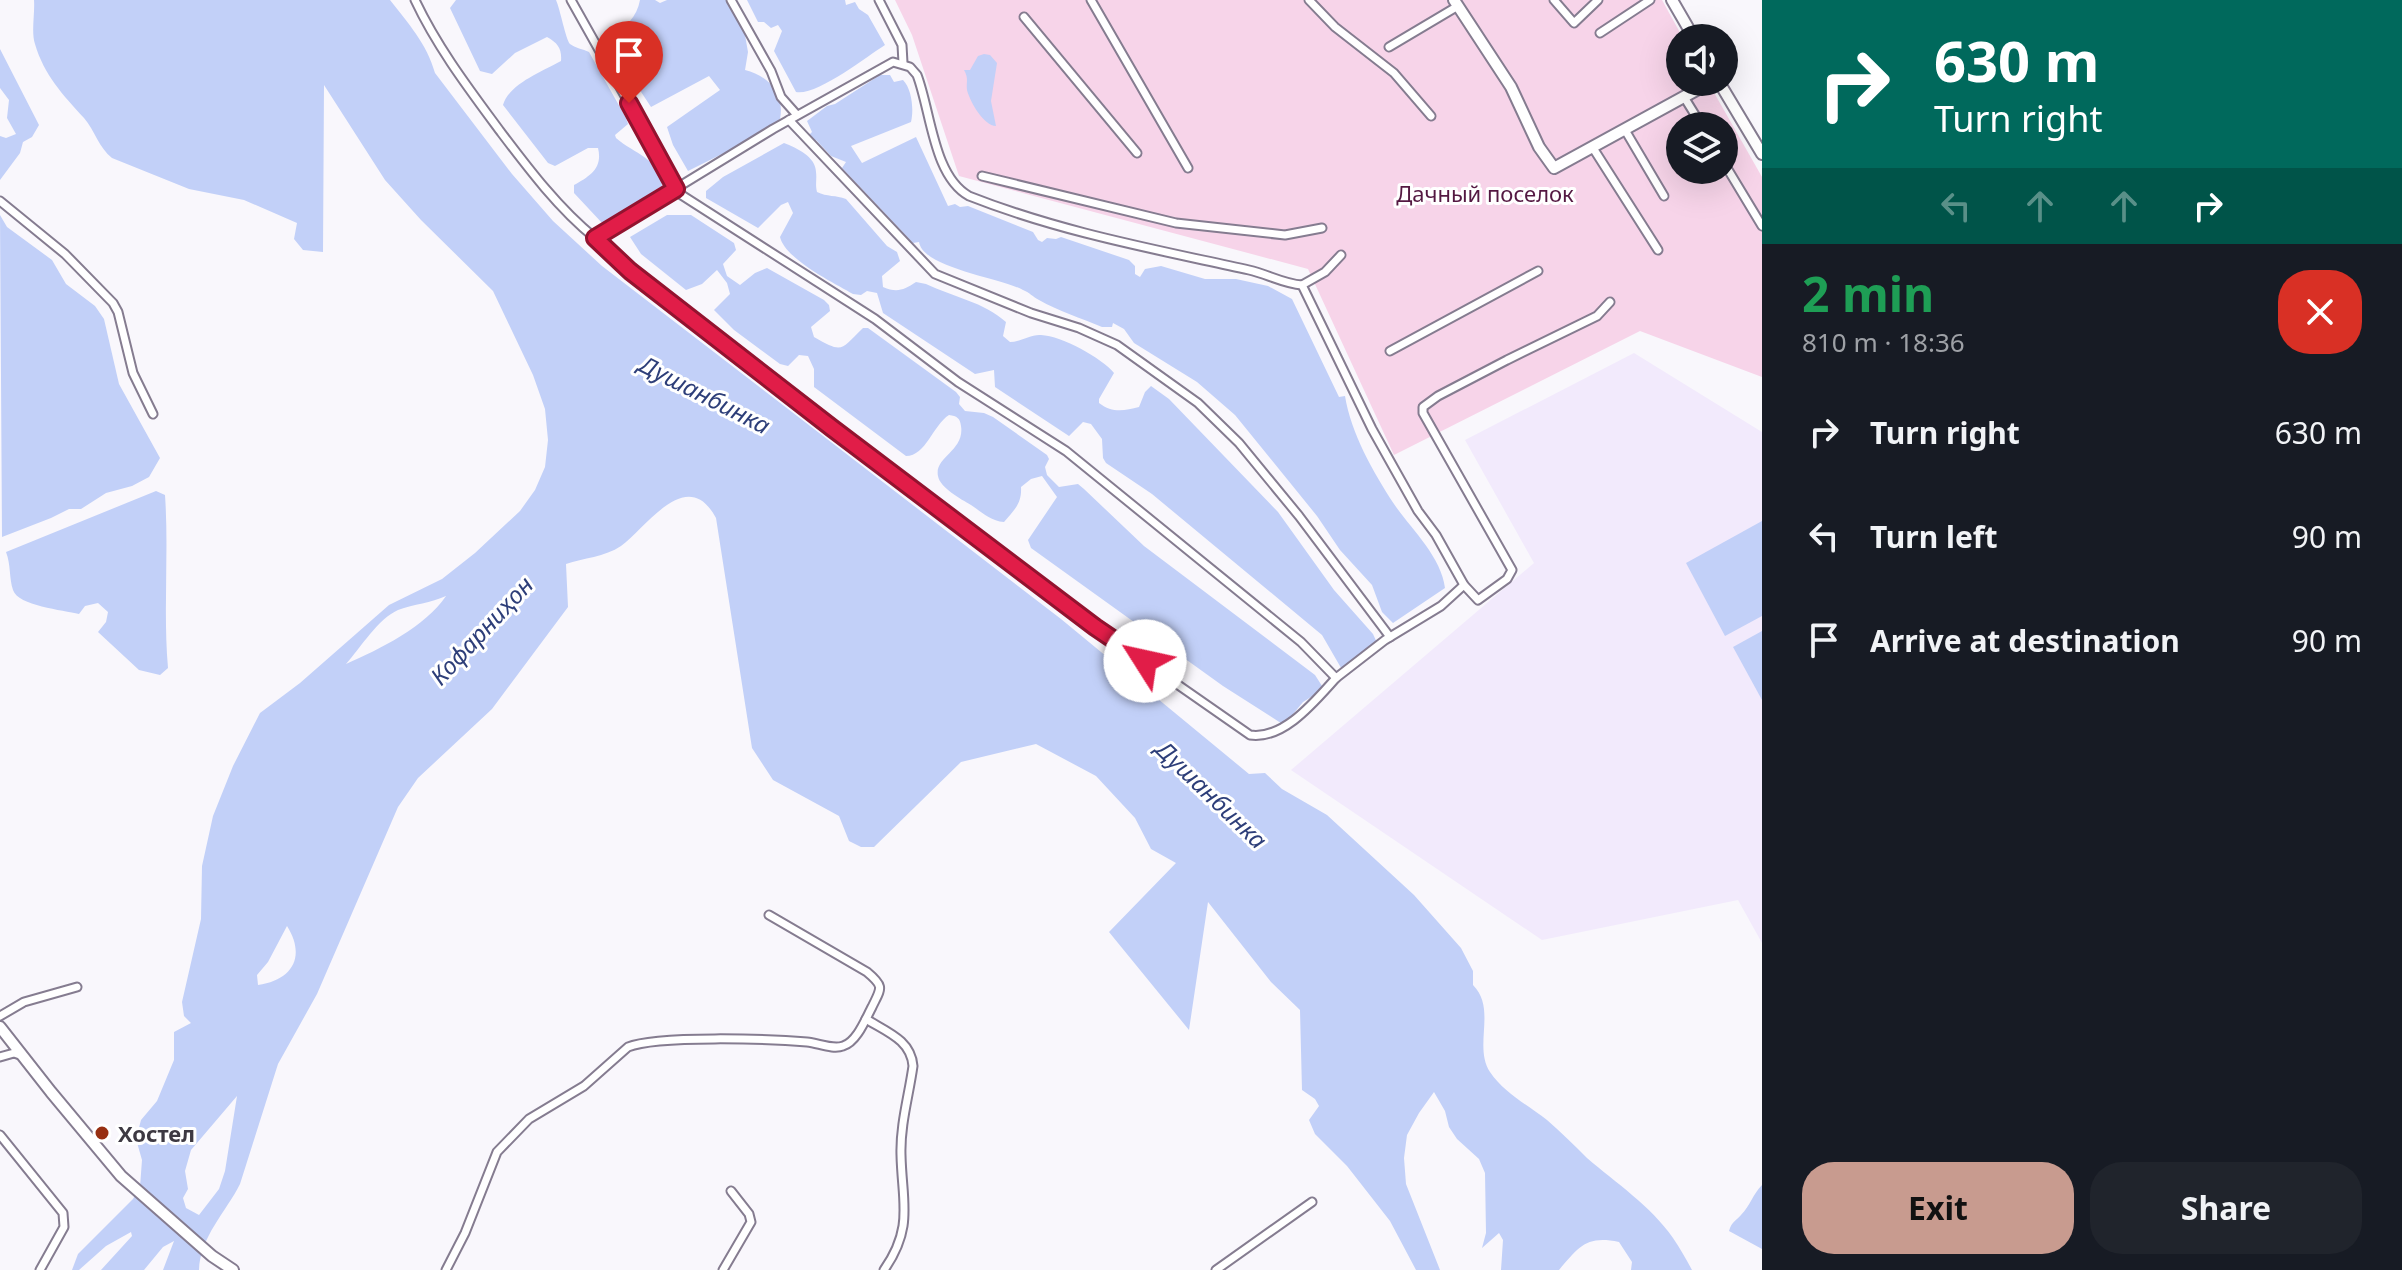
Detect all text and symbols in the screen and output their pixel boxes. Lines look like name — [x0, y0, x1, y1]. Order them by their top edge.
pin — [595, 21, 663, 103]
text: 630 m — [1934, 22, 2099, 98]
map controls — [1666, 24, 1738, 184]
button: sound — [1666, 24, 1738, 96]
icon: right — [1802, 32, 1906, 136]
icon: arrive — [607, 33, 651, 77]
text: Turn right — [1934, 94, 2102, 143]
button: layers — [1666, 112, 1738, 184]
park label: Дачный поселок — [1396, 178, 1574, 208]
icon: left — [1934, 184, 1978, 228]
icon: ahead — [2018, 184, 2062, 228]
icon: ahead — [2102, 184, 2146, 228]
icon: right — [2186, 184, 2230, 228]
text: 2 min — [1802, 261, 1934, 326]
button: close — [2278, 270, 2362, 354]
text: 810 m · 18:36 — [1802, 324, 1965, 360]
water label: Душанбинка — [631, 345, 777, 441]
icon: right — [1802, 410, 1846, 454]
text: Turn right — [1870, 412, 2020, 453]
text: 630 m — [2275, 412, 2362, 453]
icon: left — [1802, 514, 1846, 558]
text: Turn left — [1870, 516, 1998, 557]
text: 90 m — [2292, 516, 2362, 557]
water label: Кофарниҳон — [422, 568, 540, 691]
icon: arrive — [1802, 618, 1846, 662]
position arrow — [1103, 619, 1187, 703]
text: Arrive at destination — [1870, 620, 2180, 661]
text: 90 m — [2292, 620, 2362, 661]
water label: Душанбинка — [1147, 730, 1275, 856]
place label: Хостел — [118, 1118, 195, 1148]
marker: Хостел — [93, 1124, 111, 1142]
button: Exit — [1802, 1162, 2074, 1254]
button: Share — [2090, 1162, 2362, 1254]

